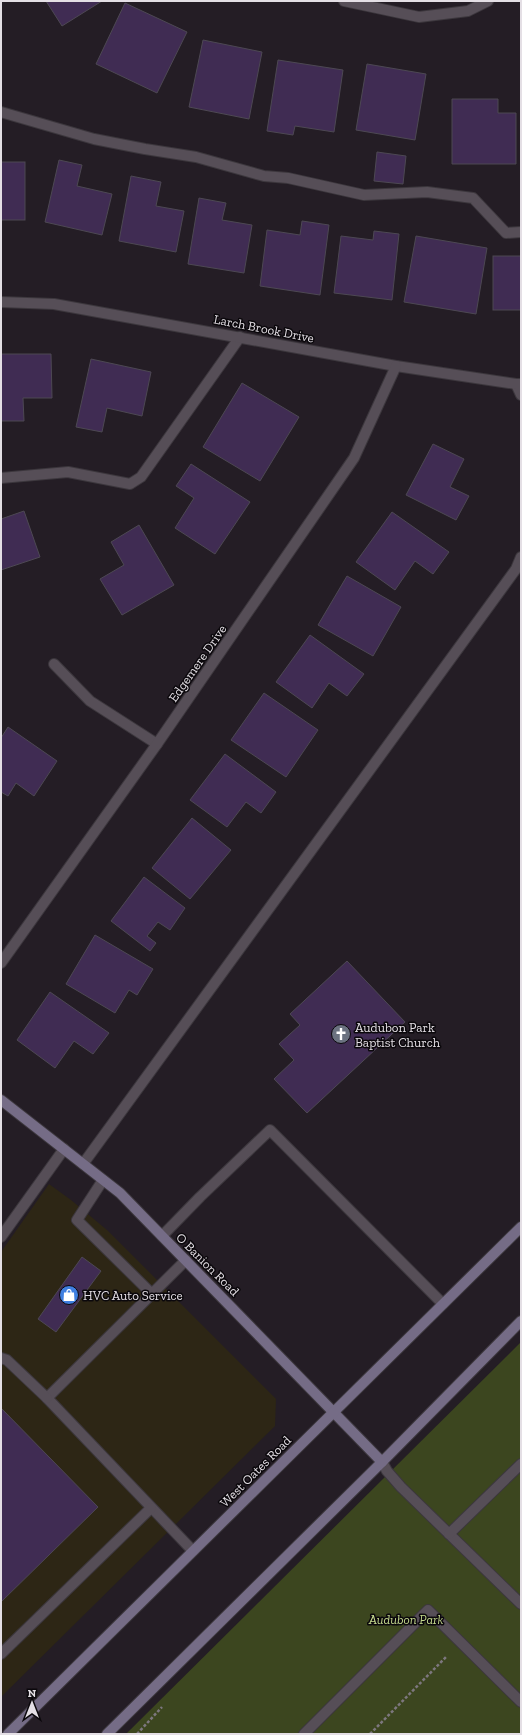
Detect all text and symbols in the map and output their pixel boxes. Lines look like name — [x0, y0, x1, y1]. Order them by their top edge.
street label: Larch Brook Drive — [212, 311, 315, 346]
street label: Edgemere Drive — [165, 622, 229, 705]
place label: Audubon Park Baptist Church — [355, 1020, 441, 1050]
church icon: Audubon Park Baptist Church — [330, 1023, 352, 1045]
street label: O Banion Road — [173, 1230, 242, 1299]
shop icon: HVC Auto Service — [58, 1284, 80, 1306]
place label: HVC Auto Service — [83, 1288, 183, 1303]
street label: West Oates Road — [217, 1433, 294, 1510]
park label: Audubon Park — [368, 1612, 443, 1627]
north arrow — [12, 1683, 52, 1723]
text: N — [28, 1687, 37, 1700]

